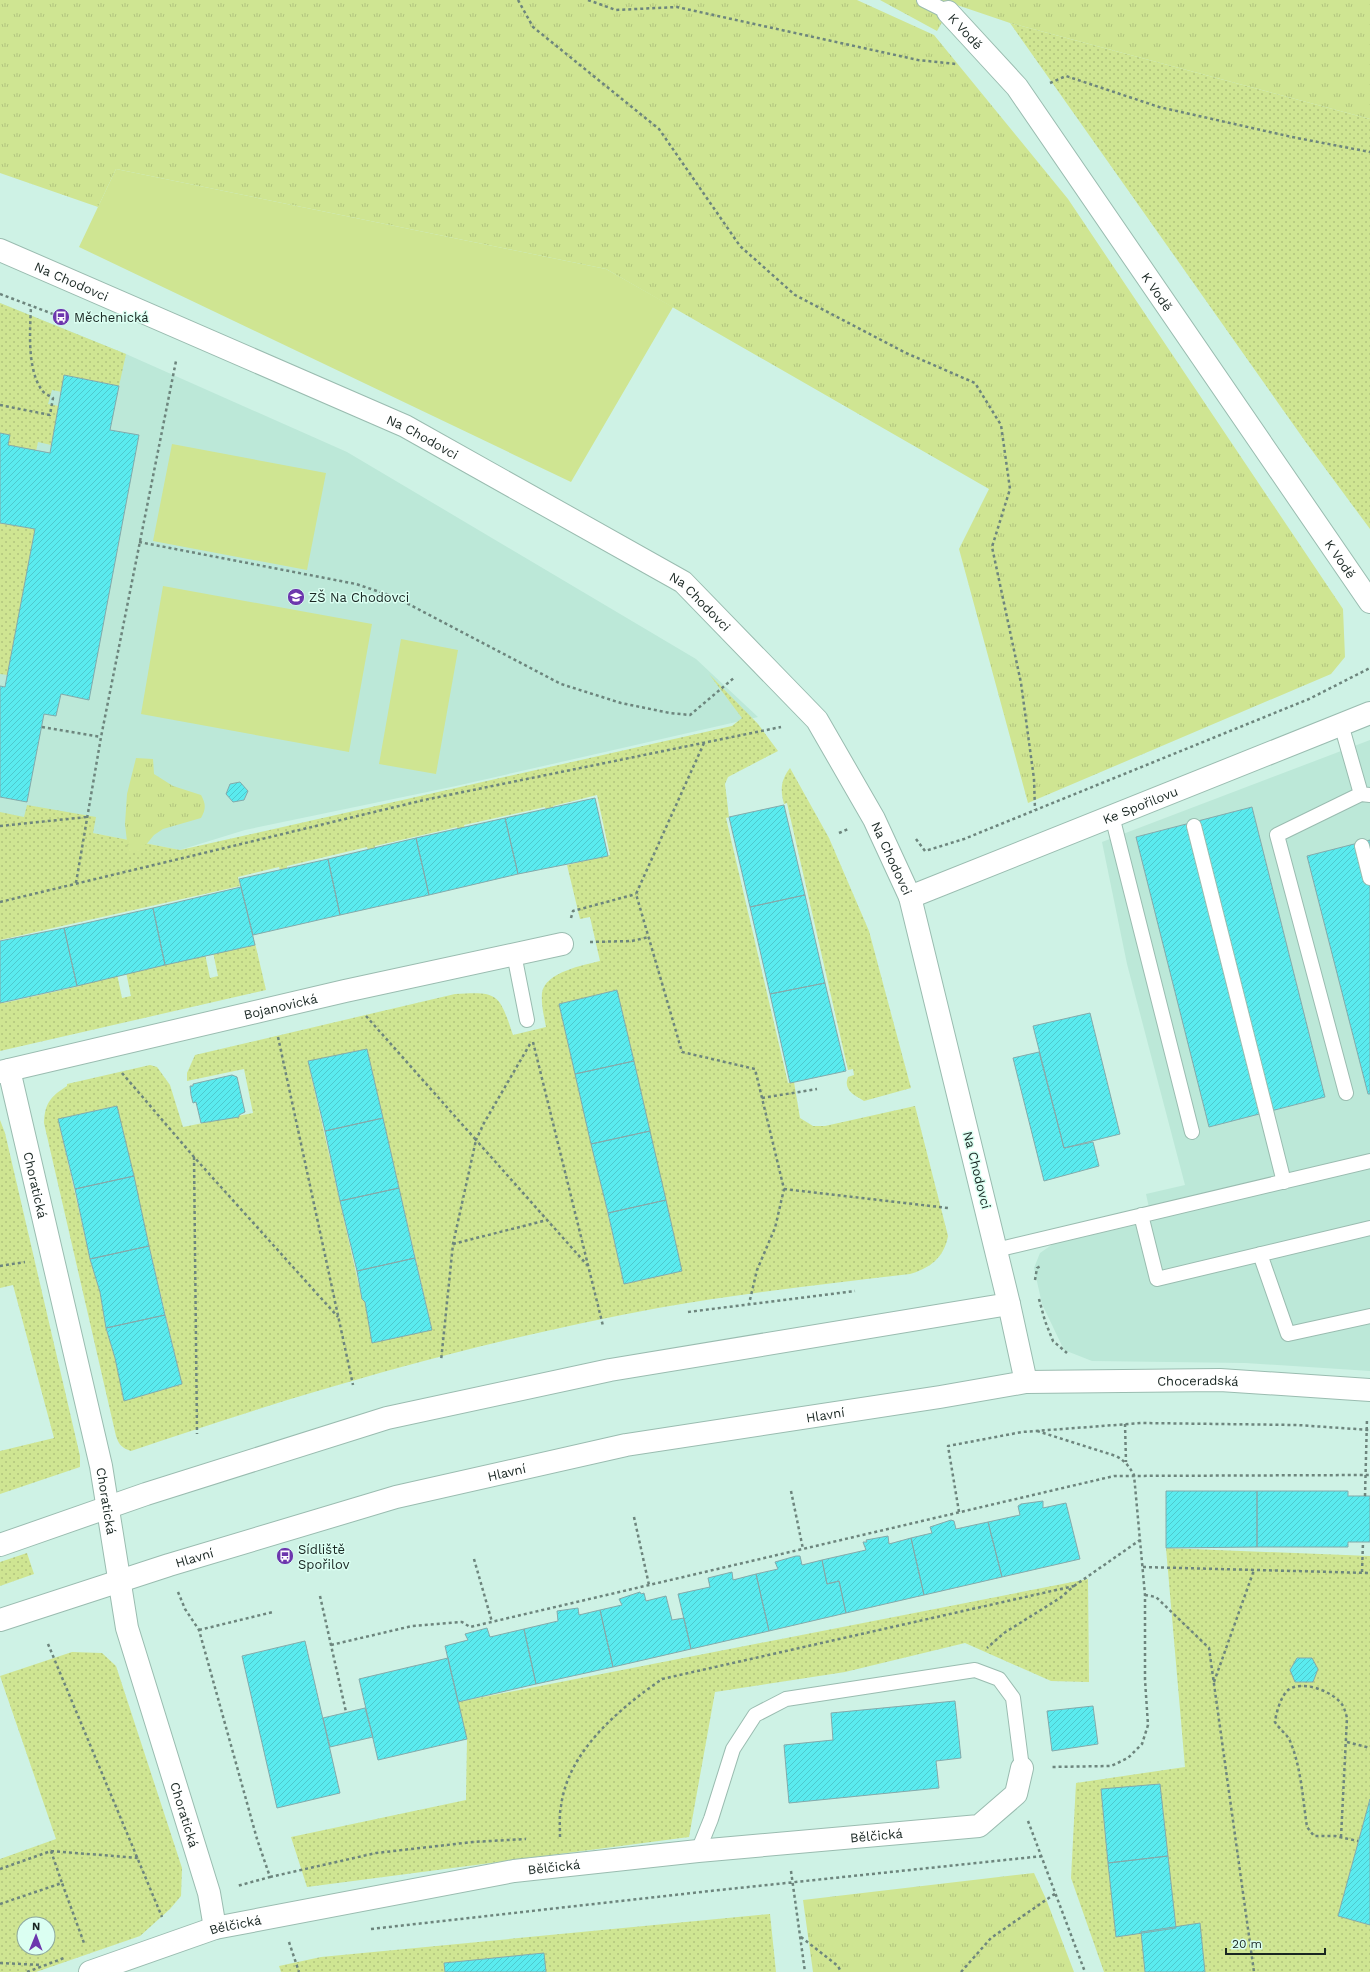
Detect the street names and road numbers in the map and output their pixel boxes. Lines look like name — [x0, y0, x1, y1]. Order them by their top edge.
street label: K Vodě — [945, 10, 986, 52]
street label: Na Chodovci — [32, 258, 111, 304]
street label: K Vodě — [1139, 269, 1176, 314]
street label: Na Chodovci — [384, 411, 461, 462]
street label: K Vodě — [1322, 537, 1359, 581]
street label: Na Chodovci — [667, 569, 734, 634]
street label: Ke Spořilovu — [1100, 783, 1180, 827]
street label: Na Chodovci — [869, 819, 915, 897]
street label: Bojanovická — [242, 990, 319, 1022]
street label: Na Chodovci — [960, 1130, 994, 1210]
street label: Choratická — [21, 1150, 51, 1220]
street label: Choceradská — [1157, 1372, 1240, 1389]
street label: Hlavní — [805, 1404, 846, 1425]
street label: Hlavní — [486, 1460, 528, 1484]
street label: Choratická — [94, 1466, 120, 1536]
street label: Hlavní — [173, 1545, 215, 1570]
street label: Choratická — [168, 1780, 202, 1850]
street label: Bělčická — [849, 1825, 904, 1845]
street label: Bělčická — [527, 1856, 581, 1877]
street label: Bělčická — [207, 1912, 263, 1937]

